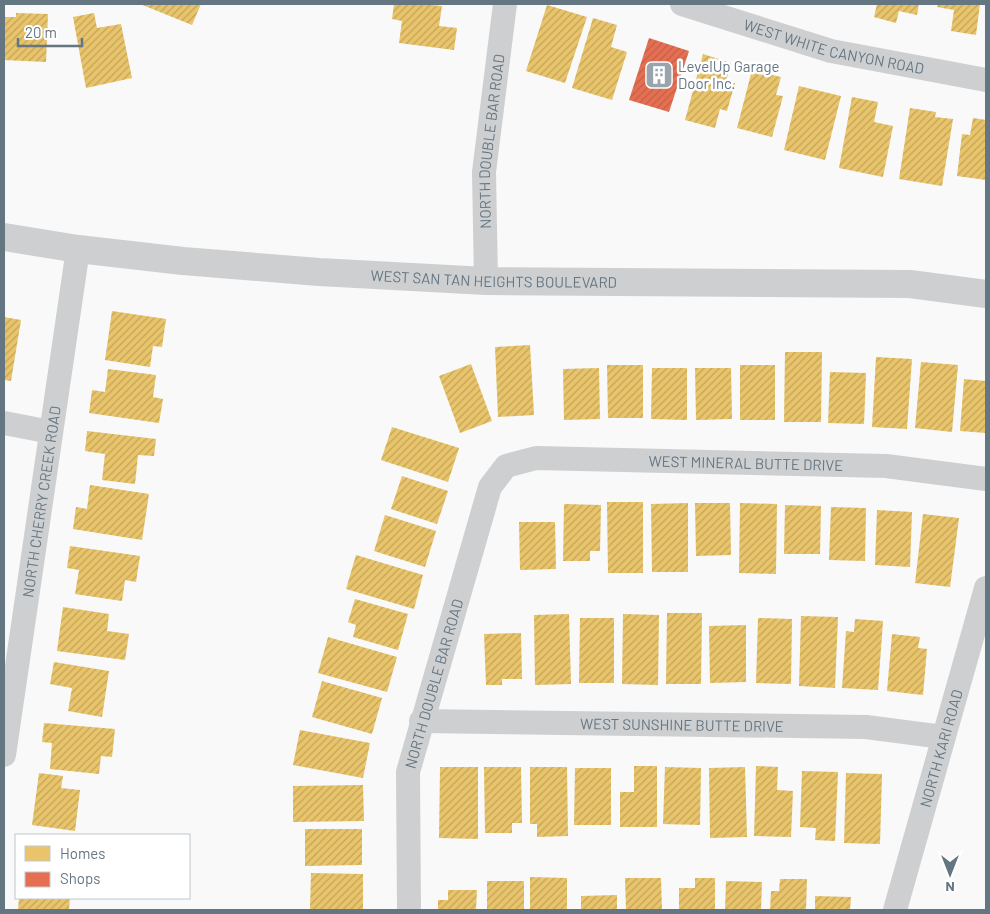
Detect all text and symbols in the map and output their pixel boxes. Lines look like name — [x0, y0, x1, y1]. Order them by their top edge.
scale bar — [18, 15, 81, 47]
street label: WEST WHITE CANYON ROAD — [742, 15, 926, 77]
text: 20 m — [25, 23, 57, 41]
street label: NORTH DOUBLE BAR ROAD — [475, 53, 508, 229]
place label: LevelUp Garage Door Inc. — [678, 57, 780, 92]
building icon: LevelUp Garage Door Inc. — [644, 60, 674, 90]
street label: WEST SAN TAN HEIGHTS BOULEVARD — [370, 266, 617, 291]
street label: NORTH CHERRY CREEK ROAD — [18, 405, 64, 599]
street label: WEST MINERAL BUTTE DRIVE — [648, 452, 843, 474]
street label: NORTH DOUBLE BAR ROAD — [401, 597, 466, 770]
street label: NORTH KARI ROAD — [915, 687, 966, 809]
street label: WEST SUNSHINE BUTTE DRIVE — [580, 714, 784, 735]
legend — [15, 834, 190, 899]
text: Homes — [60, 844, 105, 862]
north arrow — [925, 849, 975, 899]
text: Shops — [60, 869, 100, 887]
text: N — [945, 879, 955, 896]

